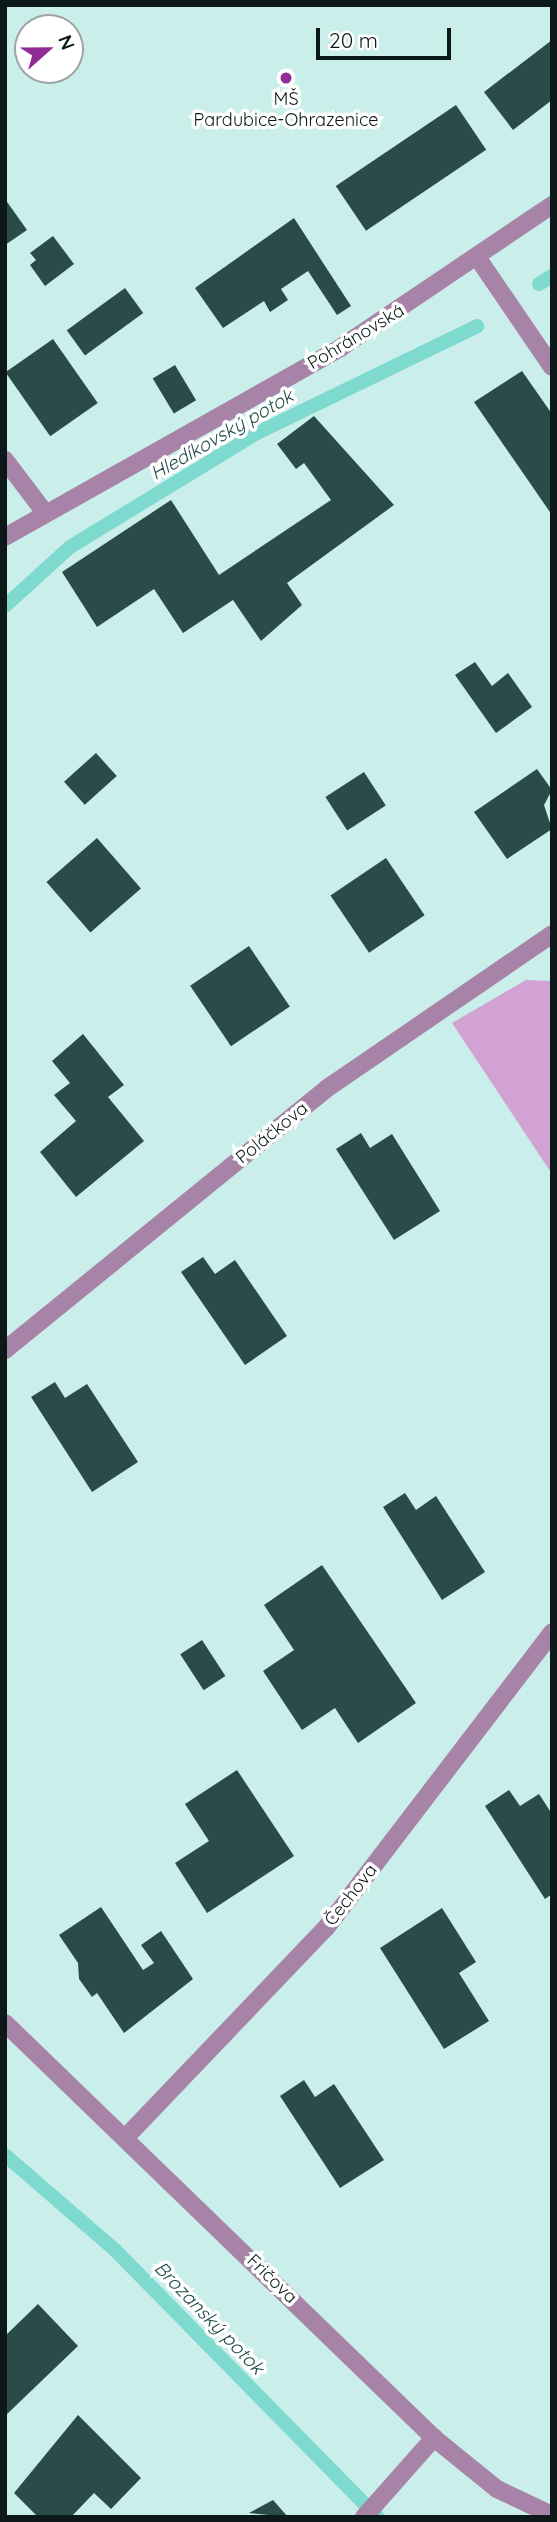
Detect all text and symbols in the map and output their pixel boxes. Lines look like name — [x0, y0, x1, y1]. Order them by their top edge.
north arrow — [14, 14, 84, 84]
scale bar — [319, 14, 454, 58]
text: 20 m — [329, 27, 378, 53]
text: N — [53, 31, 80, 53]
marker: MŠ Pardubice-Ohrazenice — [278, 70, 294, 86]
place label: MŠ Pardubice-Ohrazenice — [194, 89, 378, 132]
street label: Pohránovská — [304, 300, 408, 374]
water label: Hledíkovský potok — [146, 385, 298, 485]
street label: Poláčkova — [232, 1097, 312, 1169]
street label: Čechova — [320, 1860, 382, 1930]
street label: Fričova — [242, 2250, 302, 2308]
water label: Brozanský potok — [149, 2257, 269, 2379]

